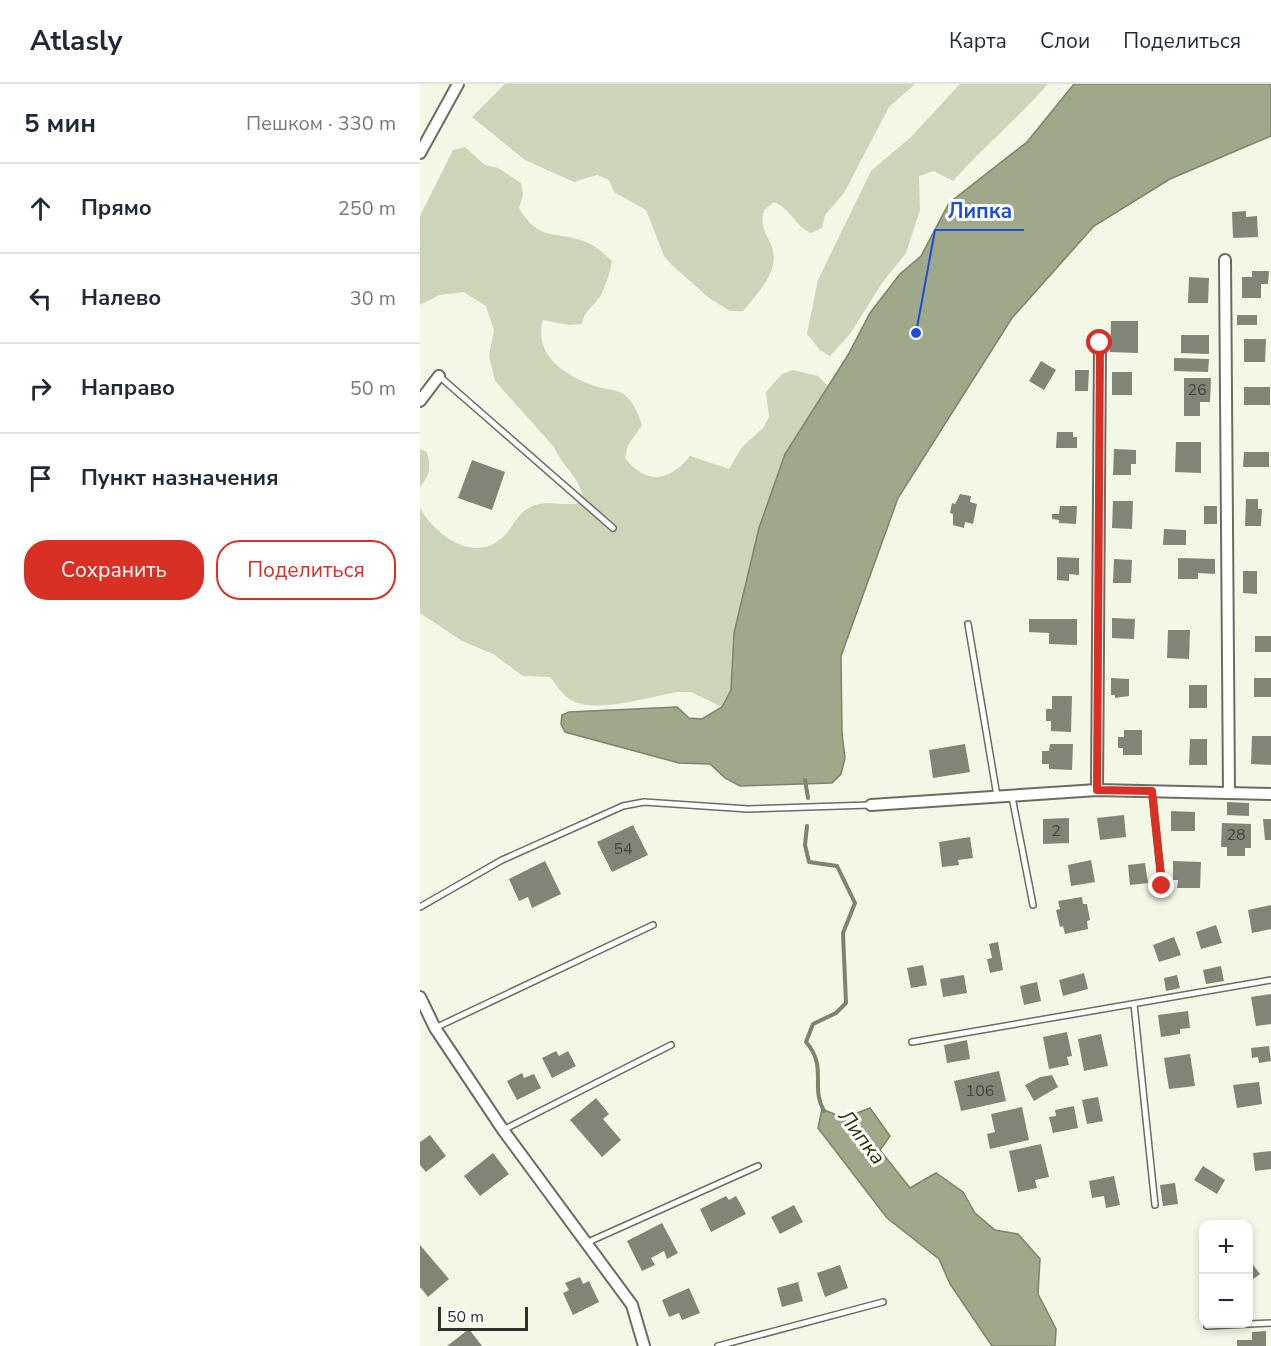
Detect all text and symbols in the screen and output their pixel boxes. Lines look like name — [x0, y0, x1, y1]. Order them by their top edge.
text: Atlasly — [30, 22, 122, 60]
text: Карта — [949, 27, 1007, 55]
text: Слои — [1040, 27, 1090, 55]
text: Поделиться — [1123, 27, 1241, 55]
text: 5 мин — [24, 106, 96, 141]
text: Пешком · 330 m — [246, 110, 396, 137]
callout: Липка — [935, 191, 1024, 230]
icon: ahead — [24, 192, 57, 225]
text: Прямо — [81, 193, 152, 223]
text: 250 m — [338, 195, 396, 222]
text: Липка — [948, 197, 1012, 225]
icon: left — [24, 282, 57, 315]
text: Налево — [81, 283, 161, 313]
text: 30 m — [350, 285, 396, 312]
route start — [1086, 329, 1112, 355]
icon: right — [24, 372, 57, 405]
text: Направо — [81, 373, 175, 403]
text: 50 m — [350, 375, 396, 402]
house number: 26 — [1187, 379, 1207, 401]
icon: arrive — [24, 462, 57, 495]
text: Пункт назначения — [81, 463, 279, 493]
button: Сохранить — [24, 540, 204, 600]
button: Поделиться — [216, 540, 396, 600]
house number: 2 — [1051, 820, 1061, 842]
house number: 28 — [1226, 824, 1246, 846]
house number: 54 — [613, 838, 633, 860]
route end — [1148, 872, 1174, 898]
house number: 106 — [966, 1080, 994, 1102]
water label: Липка — [831, 1103, 892, 1170]
map controls — [1199, 1220, 1253, 1328]
button: + — [1199, 1220, 1253, 1274]
button: − — [1199, 1274, 1253, 1328]
scale bar — [438, 1304, 528, 1332]
text: 50 m — [447, 1306, 484, 1328]

